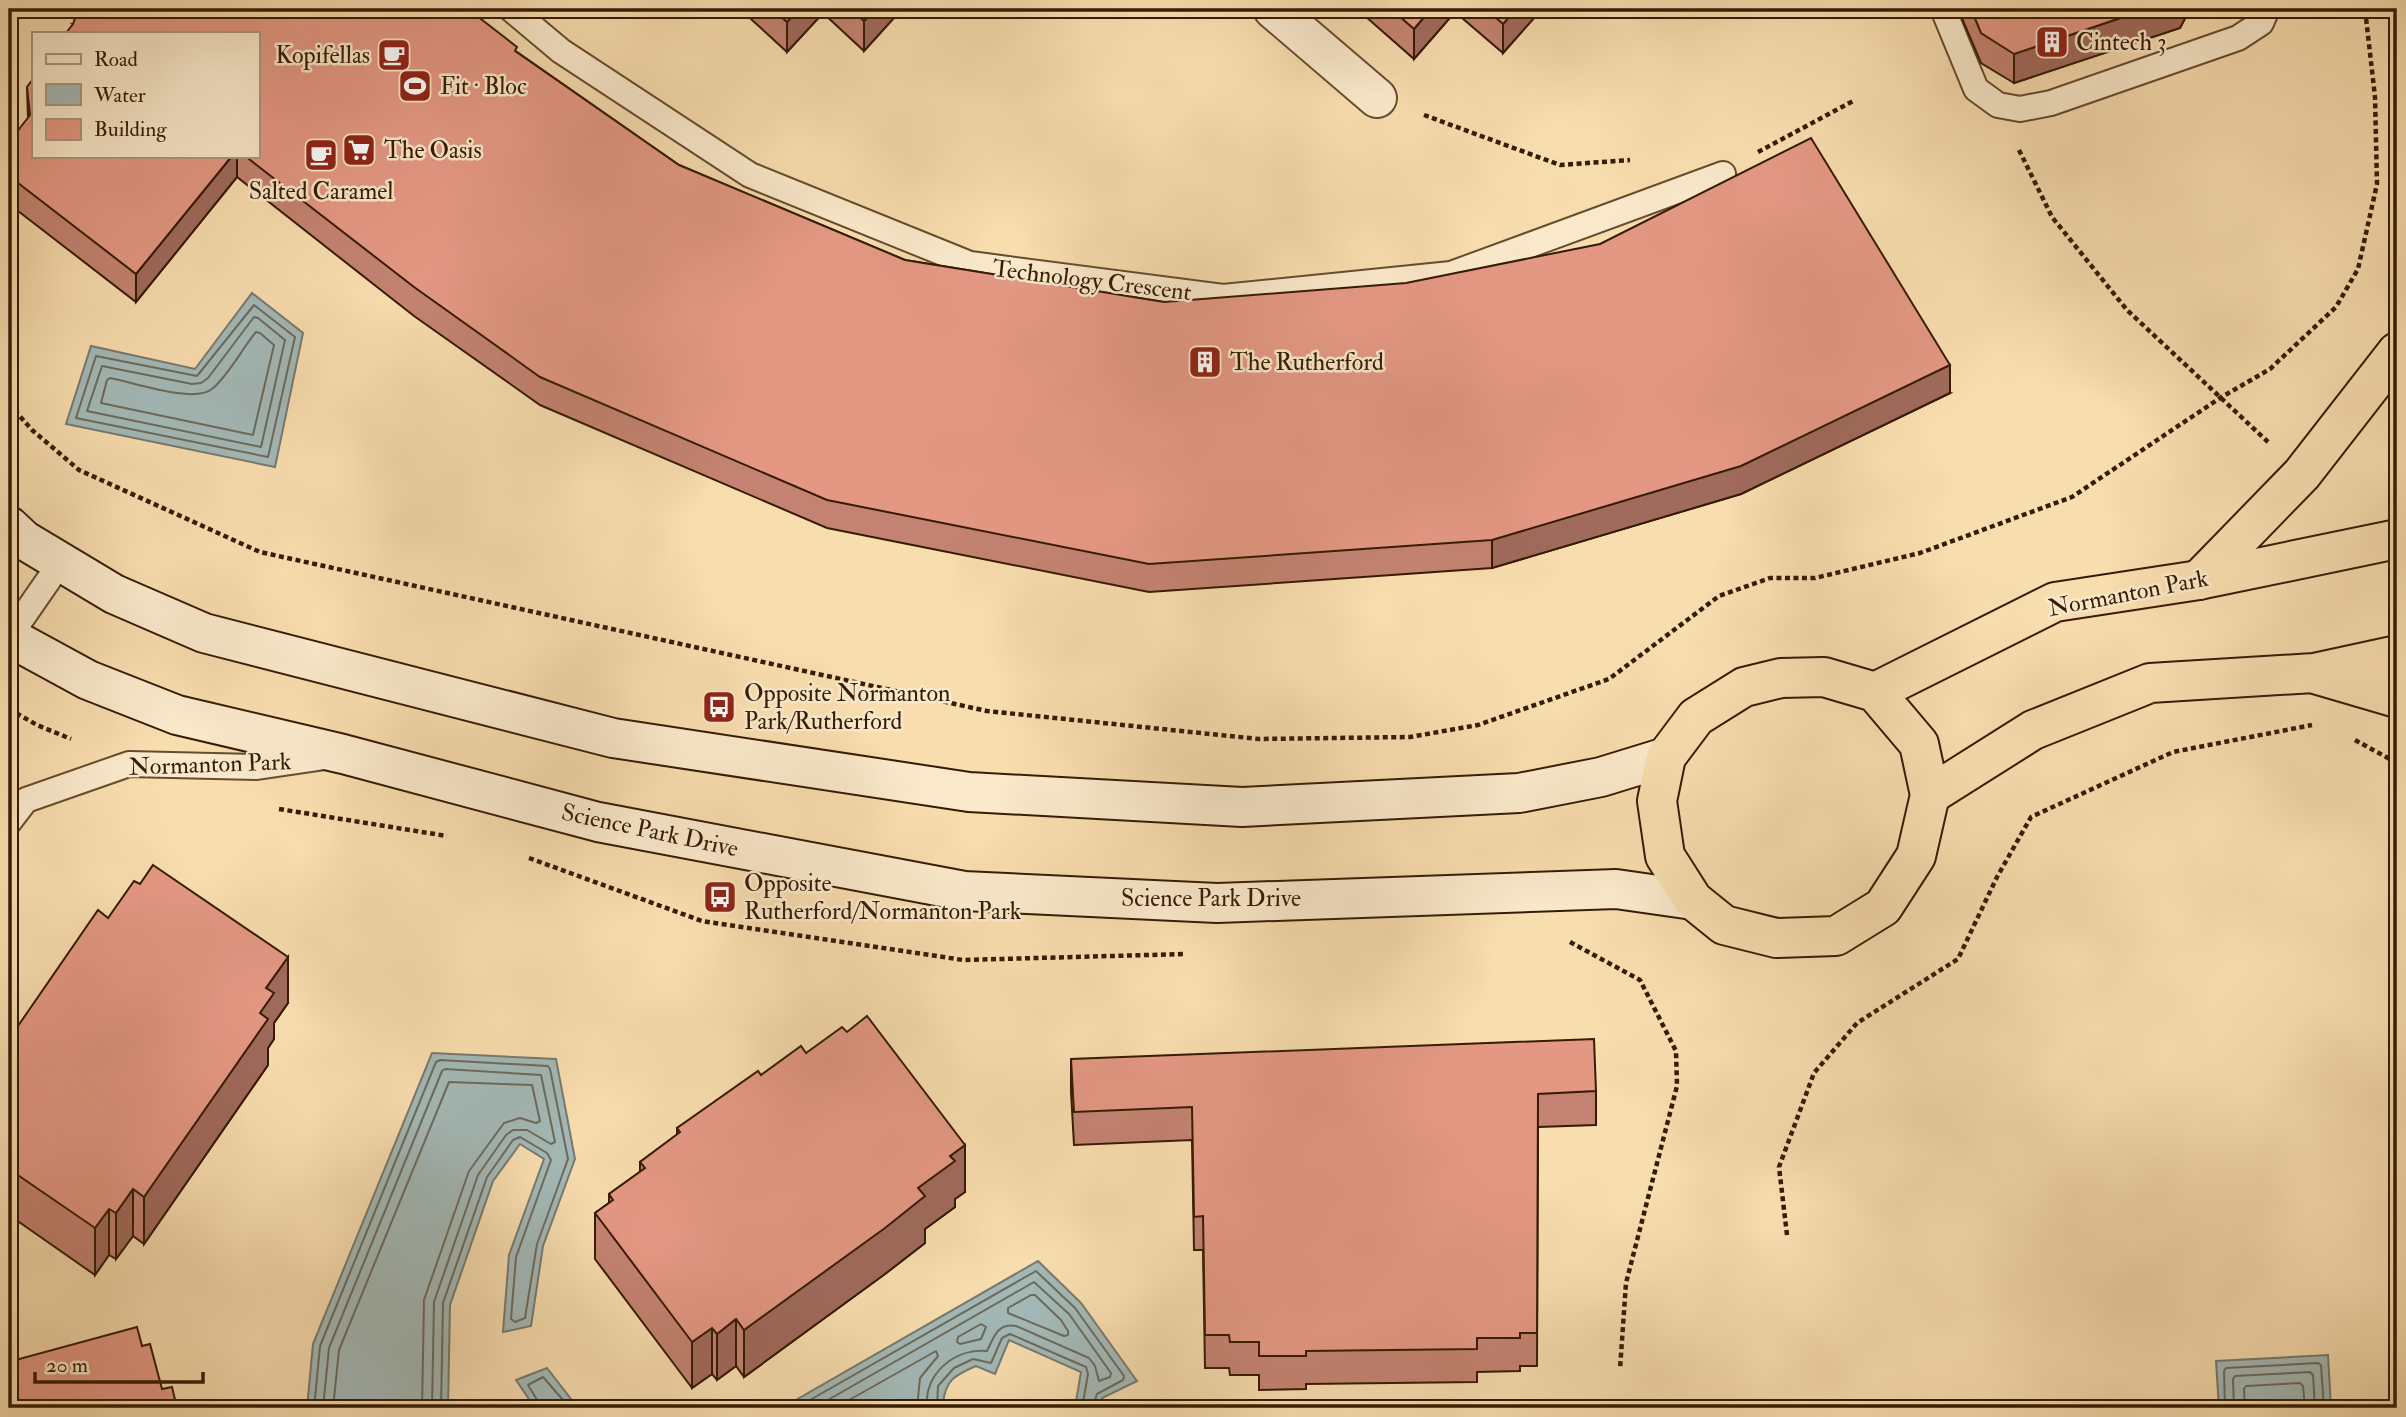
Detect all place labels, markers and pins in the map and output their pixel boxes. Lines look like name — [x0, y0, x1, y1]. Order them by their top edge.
building icon: Cintech 3 — [2033, 23, 2071, 61]
place label: Cintech 3 — [2076, 27, 2166, 58]
cafe icon: Kopifellas — [375, 36, 413, 74]
place label: Kopifellas — [276, 40, 370, 71]
sports icon: Fit · Bloc — [396, 67, 434, 105]
place label: Fit · Bloc — [440, 71, 527, 102]
supermarket icon: The Oasis — [340, 131, 378, 169]
place label: The Oasis — [384, 135, 482, 166]
cafe icon: Salted Caramel — [302, 136, 340, 174]
place label: Salted Caramel — [249, 176, 393, 207]
building icon: The Rutherford — [1186, 343, 1224, 381]
place label: The Rutherford — [1230, 347, 1384, 378]
place label: Opposite Normanton Park/Rutherford — [744, 678, 950, 737]
bus stop icon: Opposite Normanton Park/Rutherford — [700, 688, 738, 726]
place label: Opposite Rutherford/Normanton Park — [744, 868, 1022, 927]
bus stop icon: Opposite Rutherford/Normanton Park — [701, 878, 739, 916]

